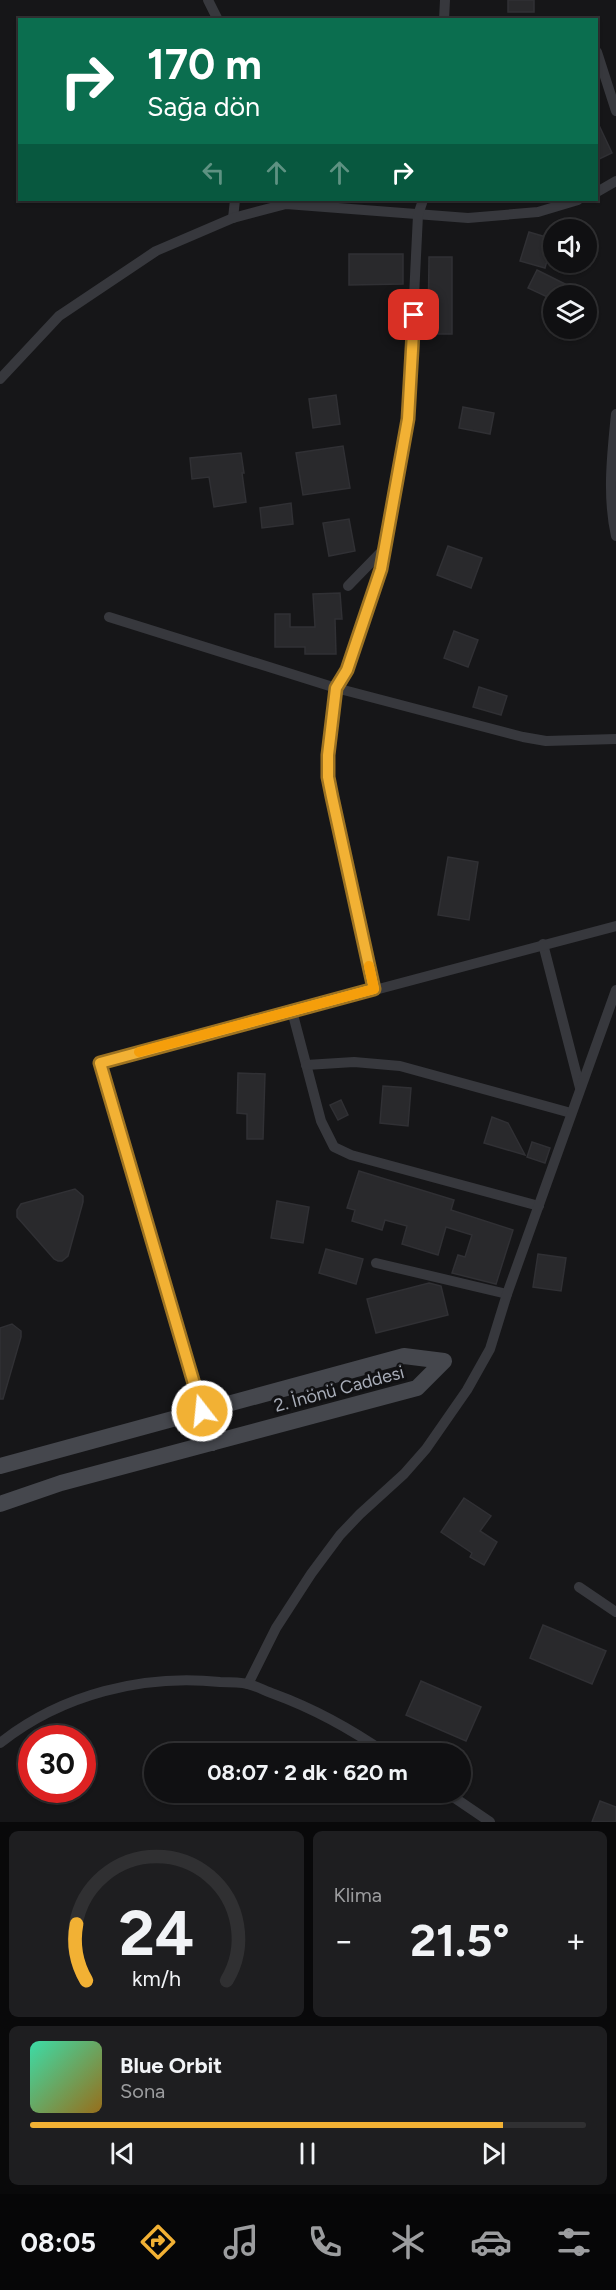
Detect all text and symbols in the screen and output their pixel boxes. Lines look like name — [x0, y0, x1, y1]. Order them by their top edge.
text: 170 m — [147, 39, 262, 90]
icon: right — [48, 42, 126, 120]
text: Sağa dön — [147, 90, 260, 123]
icon: left — [197, 156, 230, 189]
icon: ahead — [260, 156, 293, 189]
icon: ahead — [323, 156, 356, 189]
icon: right — [386, 156, 419, 189]
map controls — [543, 219, 597, 339]
button: sound — [543, 219, 597, 273]
button: layers — [543, 285, 597, 339]
pin — [388, 289, 439, 340]
icon: arrive — [397, 298, 430, 331]
street label: 2. İnönü Caddesi — [272, 1361, 406, 1417]
position arrow — [170, 1379, 234, 1443]
speed limit sign: 30 — [18, 1725, 96, 1803]
text: 08:07 · 2 dk · 620 m — [207, 1759, 408, 1786]
text: Klima — [334, 1883, 382, 1907]
text: 24 — [118, 1896, 194, 1971]
text: 21.5° — [410, 1913, 509, 1967]
text: − — [334, 1921, 354, 1960]
text: + — [565, 1921, 586, 1960]
text: km/h — [132, 1966, 181, 1991]
text: Blue Orbit — [120, 2052, 222, 2079]
text: Sona — [120, 2079, 165, 2103]
icon: previous — [106, 2137, 139, 2170]
icon: pause — [291, 2137, 324, 2170]
icon: next — [477, 2137, 510, 2170]
icon: directions — [137, 2221, 179, 2263]
icon: music — [220, 2221, 262, 2263]
icon: phone — [304, 2221, 346, 2263]
icon: climate — [387, 2221, 429, 2263]
icon: car — [470, 2221, 512, 2263]
icon: filters — [553, 2221, 595, 2263]
text: 08:05 — [21, 2226, 96, 2259]

